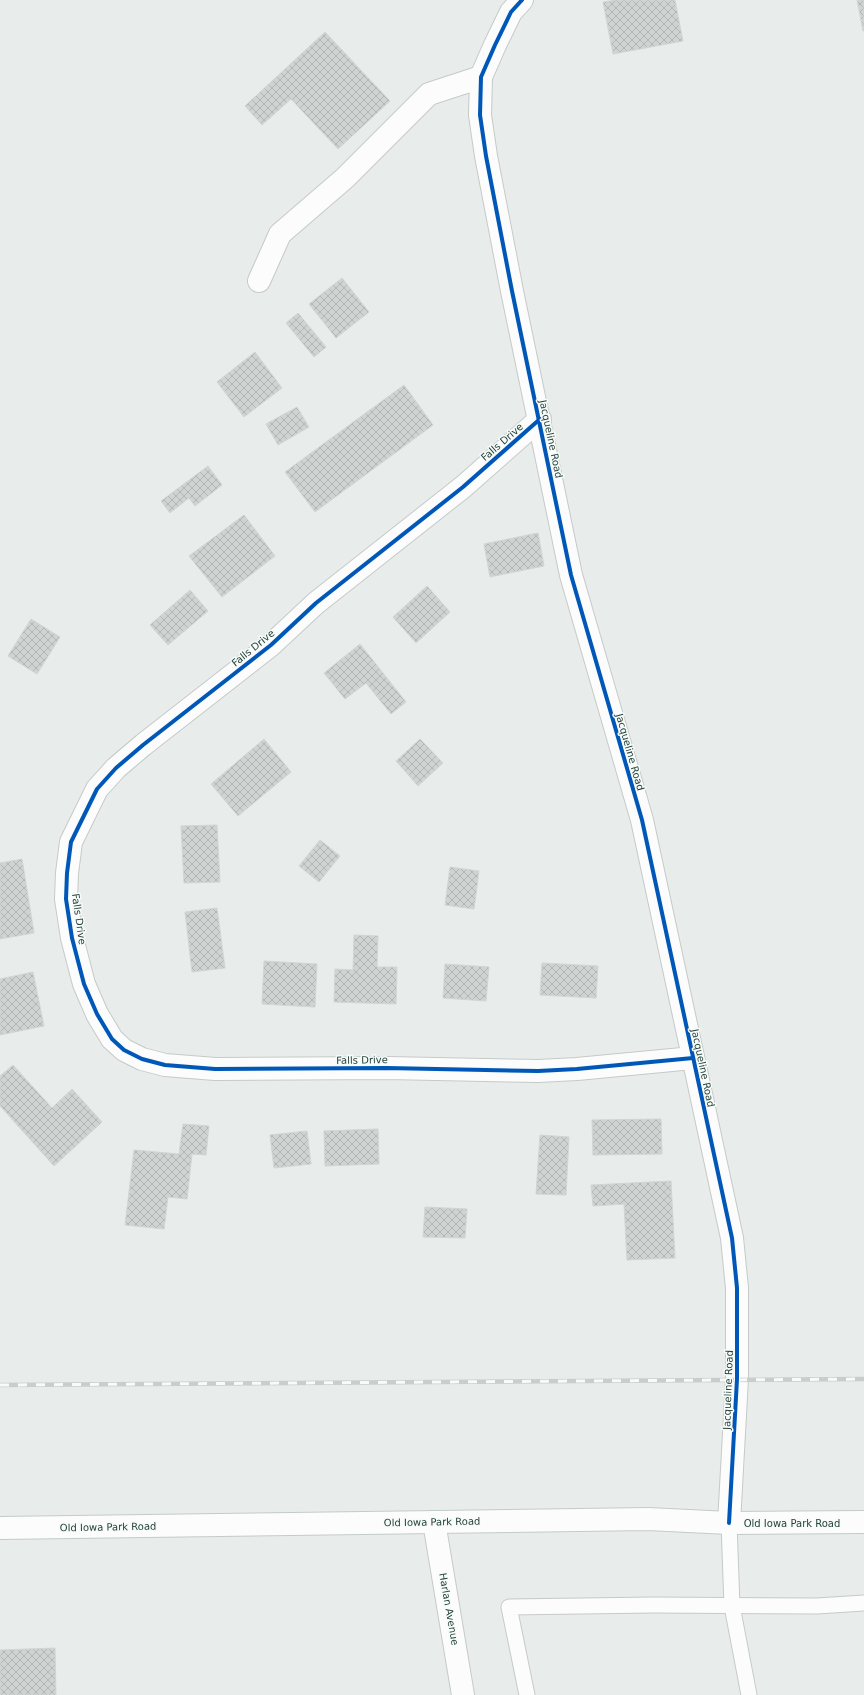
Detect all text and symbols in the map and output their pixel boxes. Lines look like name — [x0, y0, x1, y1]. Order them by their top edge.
street label: Jacqueline Road — [537, 398, 565, 479]
street label: Falls Drive — [479, 421, 525, 463]
street label: Falls Drive — [229, 627, 277, 669]
street label: Jacqueline Road — [613, 711, 646, 792]
street label: Falls Drive — [70, 893, 88, 945]
street label: Jacqueline Road — [689, 1027, 717, 1108]
street label: Falls Drive — [336, 1054, 388, 1066]
street label: Jacqueline Road — [721, 1350, 735, 1431]
street label: Old Iowa Park Road — [384, 1516, 480, 1528]
street label: Old Iowa Park Road — [744, 1518, 840, 1529]
street label: Old Iowa Park Road — [60, 1521, 156, 1533]
street label: Harlan Avenue — [437, 1572, 461, 1646]

